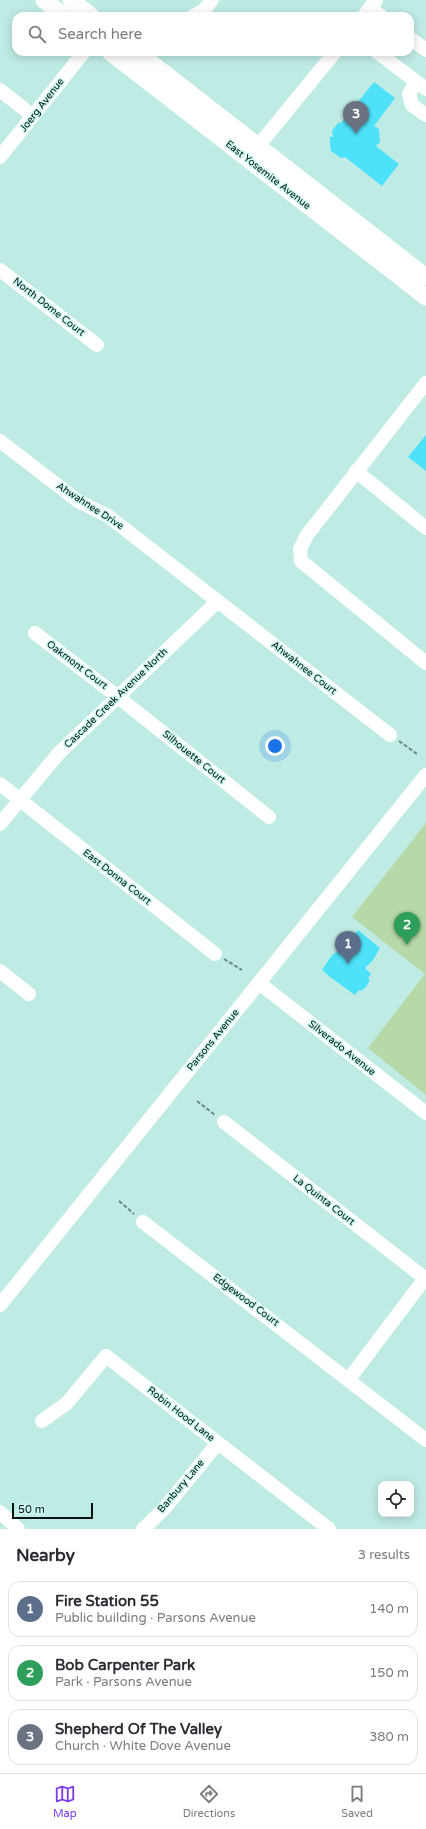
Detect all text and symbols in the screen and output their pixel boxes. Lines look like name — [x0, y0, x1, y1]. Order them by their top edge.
search box — [12, 12, 414, 56]
icon: search — [26, 23, 48, 45]
text: Search here — [58, 25, 142, 43]
street label: Joerg Avenue — [17, 76, 67, 134]
pin: 3 — [343, 101, 369, 134]
street label: East Yosemite Avenue — [223, 138, 313, 212]
street label: North Dome Court — [11, 275, 87, 339]
street label: Ahwahnee Drive — [54, 480, 126, 532]
street label: Oakmont Court — [44, 638, 110, 692]
street label: Ahwahnee Court — [269, 639, 339, 697]
street label: Cascade Creek Avenue North — [62, 645, 170, 751]
street label: Silhouette Court — [160, 728, 228, 786]
your location — [265, 736, 285, 756]
street label: East Donna Court — [80, 847, 154, 908]
pin: 2 — [394, 912, 420, 945]
pin: 1 — [335, 931, 361, 964]
street label: Parsons Avenue — [184, 1006, 242, 1073]
street label: Silverado Avenue — [306, 1018, 378, 1078]
street label: La Quinta Court — [291, 1172, 357, 1228]
street label: Edgewood Court — [210, 1271, 282, 1329]
street label: Robin Hood Lane — [145, 1384, 217, 1444]
street label: Banbury Lane — [155, 1457, 207, 1515]
map controls — [378, 1481, 414, 1517]
button: locate — [378, 1481, 414, 1517]
scale bar — [12, 1501, 93, 1520]
text: 50 m — [18, 1503, 45, 1516]
text: Nearby — [16, 1545, 75, 1566]
text: 3 results — [358, 1547, 410, 1563]
text: Fire Station 55 — [55, 1592, 159, 1610]
text: 1 — [26, 1601, 34, 1617]
text: 140 m — [369, 1601, 409, 1617]
text: Public building · Parsons Avenue — [55, 1610, 256, 1626]
text: Bob Carpenter Park — [55, 1656, 195, 1674]
text: 2 — [26, 1665, 34, 1681]
text: 150 m — [369, 1665, 409, 1681]
text: Park · Parsons Avenue — [55, 1674, 192, 1690]
text: Shepherd Of The Valley — [55, 1720, 222, 1738]
text: 3 — [26, 1729, 34, 1745]
text: 380 m — [369, 1729, 409, 1745]
text: Church · White Dove Avenue — [55, 1738, 231, 1754]
tab: Map — [53, 1783, 77, 1820]
tab: Directions — [183, 1783, 235, 1820]
tab: Saved — [341, 1783, 373, 1820]

